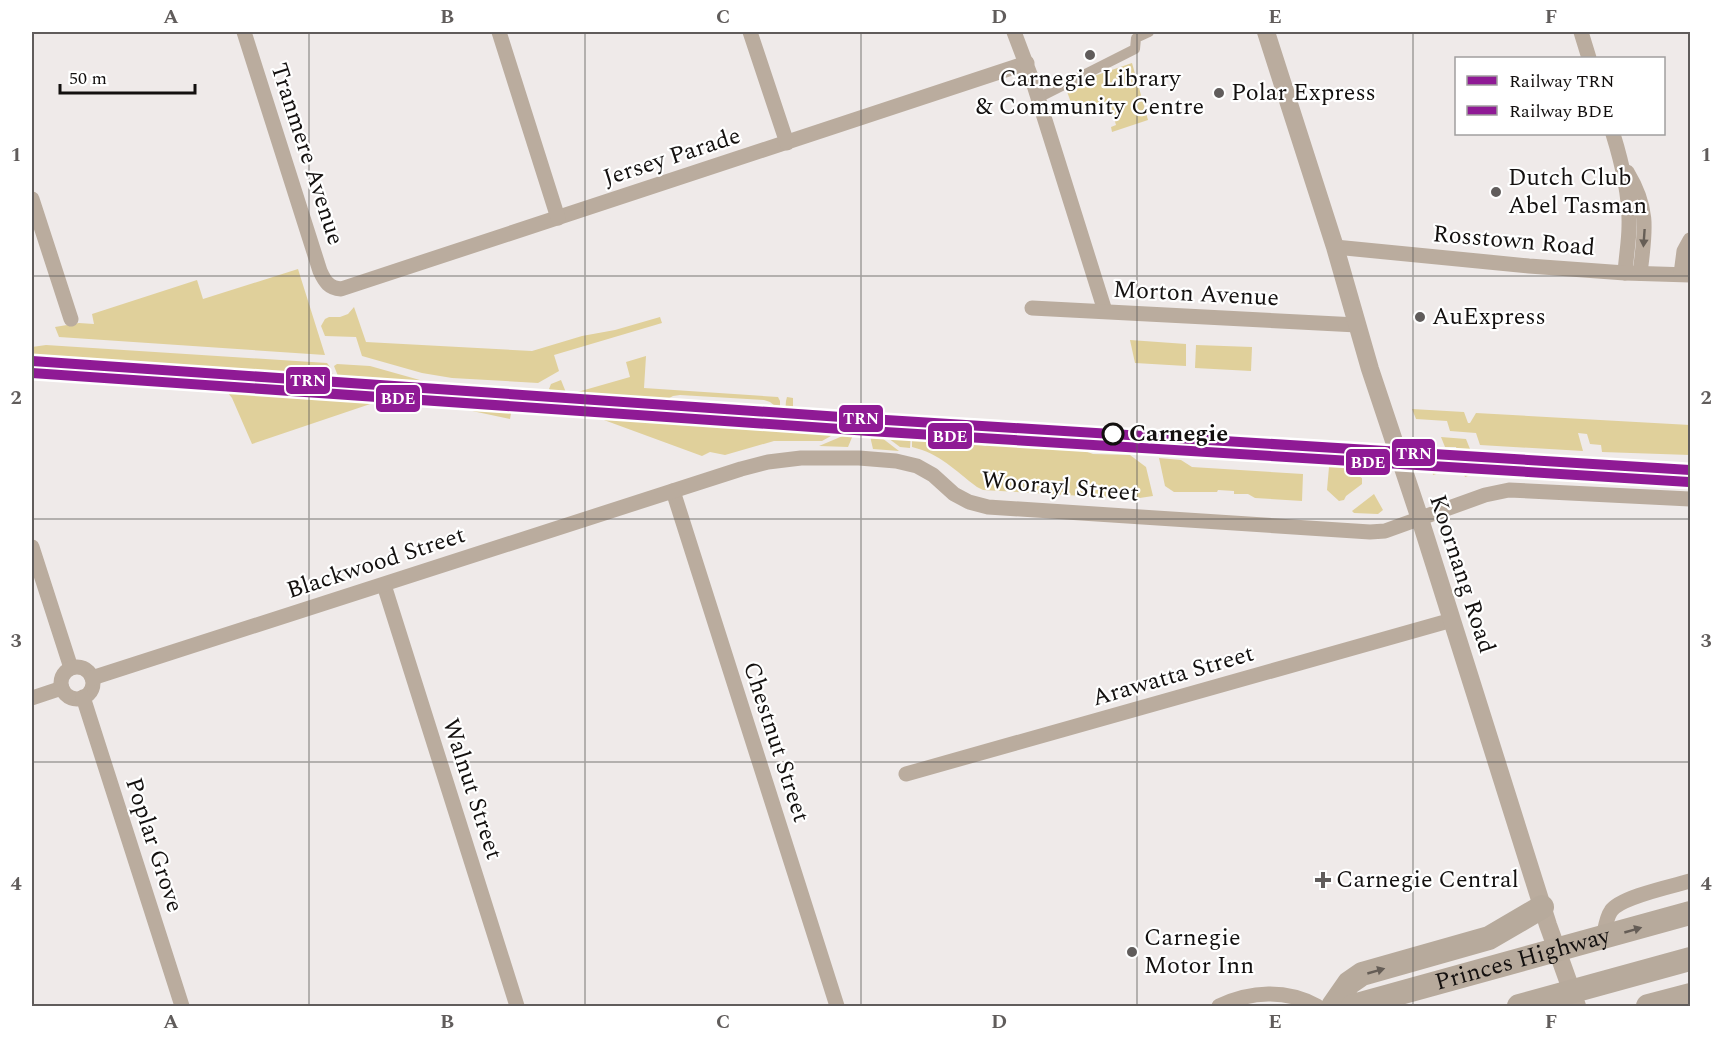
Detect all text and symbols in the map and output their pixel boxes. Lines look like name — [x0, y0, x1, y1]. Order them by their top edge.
text: A — [163, 2, 179, 32]
text: B — [440, 2, 454, 32]
text: C — [716, 2, 730, 32]
text: D — [991, 2, 1007, 32]
text: E — [1268, 2, 1282, 32]
text: F — [1545, 2, 1557, 32]
marker: Carnegie Library & Community Centre — [1083, 48, 1097, 62]
scale bar — [60, 57, 195, 95]
legend — [1455, 57, 1665, 135]
street label: Tranmere Avenue — [261, 58, 353, 250]
place label: Carnegie Library & Community Centre — [976, 61, 1204, 125]
text: 50 m — [69, 65, 107, 92]
text: Railway TRN — [1509, 68, 1615, 95]
place label: Polar Express — [1231, 75, 1376, 111]
marker: Polar Express — [1212, 86, 1226, 100]
text: Railway BDE — [1509, 98, 1614, 125]
street label: Jersey Parade — [599, 118, 745, 196]
text: 1 — [10, 140, 22, 170]
text: 1 — [1700, 140, 1712, 170]
place label: Dutch Club Abel Tasman — [1508, 160, 1647, 224]
marker: Dutch Club Abel Tasman — [1489, 185, 1503, 199]
street label: Rosstown Road — [1431, 216, 1597, 266]
one-way arrow — [1639, 228, 1649, 247]
street label: Morton Avenue — [1112, 272, 1280, 316]
place label: AuExpress — [1432, 299, 1546, 335]
marker: AuExpress — [1413, 310, 1427, 324]
line badge: TRN — [285, 366, 331, 395]
text: TRN — [290, 369, 326, 393]
text: 2 — [10, 383, 22, 413]
text: 2 — [1700, 383, 1712, 413]
line badge: BDE — [375, 384, 421, 413]
text: BDE — [380, 387, 416, 411]
line badge: TRN — [838, 404, 884, 433]
text: TRN — [843, 407, 879, 431]
place label: Carnegie — [1129, 416, 1228, 452]
line badge: BDE — [927, 422, 973, 450]
marker: Carnegie — [1102, 423, 1124, 445]
text: BDE — [932, 425, 968, 449]
line badge: TRN — [1391, 438, 1436, 467]
text: TRN — [1396, 442, 1432, 466]
line badge: BDE — [1345, 448, 1391, 476]
text: BDE — [1350, 451, 1386, 475]
street label: Woorayl Street — [980, 462, 1140, 512]
street label: Koornang Road — [1419, 490, 1505, 658]
street label: Blackwood Street — [282, 517, 470, 609]
text: 3 — [10, 626, 22, 656]
text: 3 — [1700, 626, 1712, 656]
street label: Arawatta Street — [1088, 636, 1258, 716]
street label: Chestnut Street — [733, 657, 819, 827]
street label: Walnut Street — [432, 714, 512, 864]
street label: Poplar Grove — [115, 773, 193, 917]
place label: Carnegie Central — [1336, 862, 1519, 898]
text: 4 — [10, 869, 22, 899]
text: 4 — [1700, 869, 1712, 899]
marker: Carnegie Central — [1314, 871, 1332, 889]
street label: Princes Highway — [1431, 917, 1616, 1001]
place label: Carnegie Motor Inn — [1144, 920, 1254, 984]
one-way arrow — [1624, 924, 1642, 934]
marker: Carnegie Motor Inn — [1125, 945, 1139, 959]
one-way arrow — [1367, 965, 1385, 975]
text: A — [163, 1007, 179, 1037]
text: B — [440, 1007, 454, 1037]
text: C — [716, 1007, 730, 1037]
text: D — [991, 1007, 1007, 1037]
text: E — [1268, 1007, 1282, 1037]
text: F — [1545, 1007, 1557, 1037]

